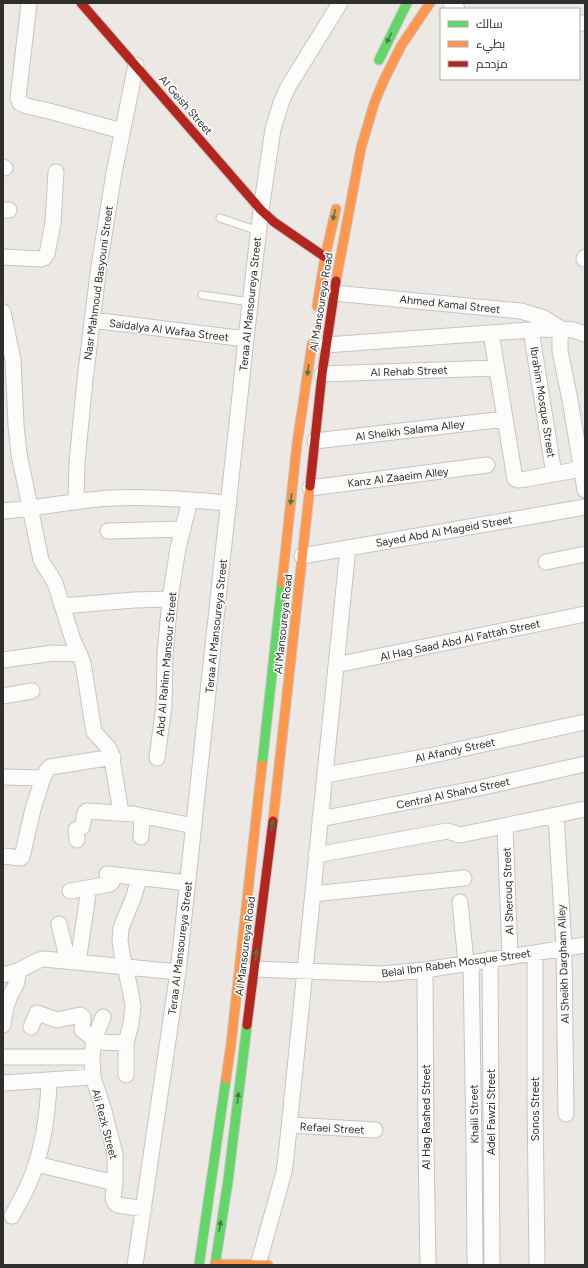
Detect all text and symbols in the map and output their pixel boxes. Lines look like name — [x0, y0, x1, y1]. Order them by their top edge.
legend — [440, 8, 580, 80]
text: سالك — [476, 17, 503, 31]
one-way arrow — [386, 32, 392, 43]
text: بطيء — [476, 37, 505, 54]
text: مزدحم — [476, 57, 508, 72]
street label: Al Geish Street — [156, 73, 215, 138]
street label: Nasr Mahmoud Basyouni Street — [81, 205, 116, 361]
one-way arrow — [331, 209, 337, 221]
street label: Teraa Al Mansoureya Street — [237, 236, 264, 372]
street label: Al Mansoureya Road — [307, 252, 336, 353]
street label: Ahmed Kamal Street — [399, 293, 501, 316]
street label: Saidalya Al Wafaa Street — [108, 317, 230, 344]
street label: Ibrahim Mosque Street — [527, 346, 558, 459]
one-way arrow — [305, 364, 311, 376]
street label: Al Rehab Street — [370, 364, 448, 379]
street label: Al Sheikh Salama Alley — [355, 417, 466, 444]
street label: Kanz Al Zaaeim Alley — [347, 465, 450, 490]
one-way arrow — [287, 493, 294, 505]
street label: Sayed Abd Al Mageid Street — [375, 513, 513, 550]
street label: Teraa Al Mansoureya Street — [203, 558, 230, 694]
street label: Al Mansoureya Road — [272, 574, 295, 675]
street label: Abd Al Rahim Mansour Street — [154, 591, 179, 737]
street label: Al Hag Saad Abd Al Fattah Street — [379, 617, 541, 664]
street label: Al Afandy Street — [414, 736, 496, 765]
street label: Central Al Shahd Street — [395, 775, 511, 812]
one-way arrow — [269, 820, 275, 832]
street label: Al Sherouq Street — [500, 847, 517, 935]
street label: Teraa Al Mansoureya Street — [166, 880, 195, 1016]
street label: Al Mansoureya Road — [233, 896, 258, 997]
street label: Al Sheikh Dargham Alley — [555, 904, 572, 1024]
street label: Belal Ibn Rabeh Mosque Street — [380, 947, 532, 980]
one-way arrow — [253, 949, 259, 961]
street label: Al Hag Rashed Street — [420, 1064, 433, 1170]
street label: Adel Fawzi Street — [485, 1069, 498, 1155]
street label: Sonos Street — [529, 1077, 542, 1141]
street label: Khalil Street — [467, 1084, 482, 1144]
street label: Ali Rezk Street — [89, 1088, 120, 1161]
one-way arrow — [235, 1092, 241, 1104]
street label: Refaei Street — [299, 1120, 365, 1137]
one-way arrow — [217, 1220, 223, 1232]

